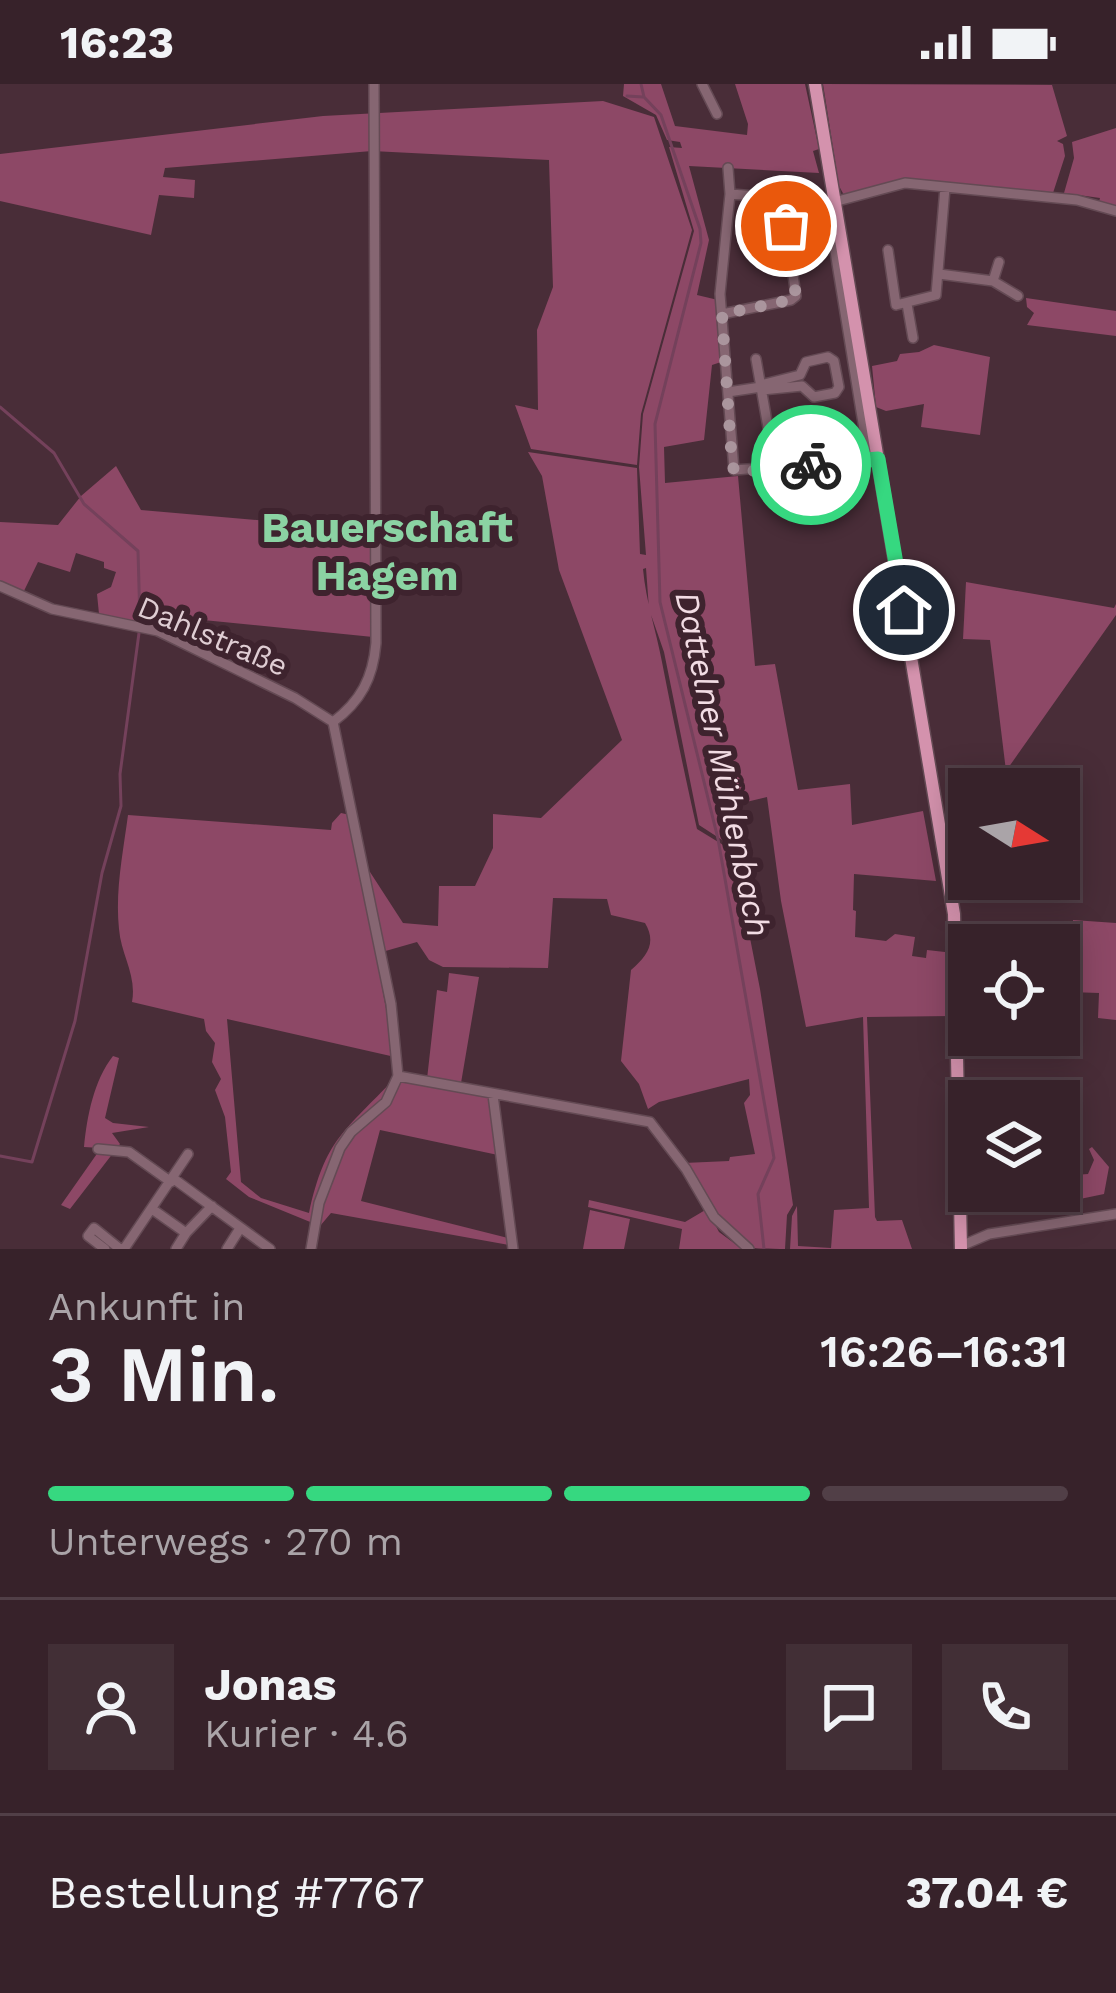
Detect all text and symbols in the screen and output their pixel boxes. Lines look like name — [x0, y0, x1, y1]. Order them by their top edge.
text: 16:23 — [60, 16, 174, 69]
pin — [735, 175, 837, 277]
icon: bag — [753, 193, 819, 259]
courier — [751, 405, 871, 525]
icon: bike — [778, 432, 844, 498]
district label: Bauerschaft Hagem — [261, 503, 513, 600]
pin — [853, 559, 955, 661]
icon: home — [871, 577, 937, 643]
water label: Dattelner Mühlenbach — [667, 588, 779, 940]
street label: Dahlstraße — [133, 589, 293, 683]
north arrow — [948, 768, 1080, 900]
map controls — [948, 768, 1080, 1212]
button: locate — [948, 924, 1080, 1056]
button: layers — [948, 1080, 1080, 1212]
text: Ankunft in — [48, 1284, 245, 1329]
text: 16:26–16:31 — [820, 1325, 1068, 1378]
text: 3 Min. — [48, 1328, 279, 1420]
text: Unterwegs · 270 m — [48, 1519, 403, 1564]
button: person — [48, 1644, 174, 1770]
button: chat — [786, 1644, 912, 1770]
button: phone — [942, 1644, 1068, 1770]
text: Jonas — [204, 1658, 337, 1711]
text: Kurier · 4.6 — [204, 1711, 409, 1756]
text: Bestellung #7767 — [48, 1866, 425, 1919]
text: 37.04 € — [905, 1866, 1068, 1919]

